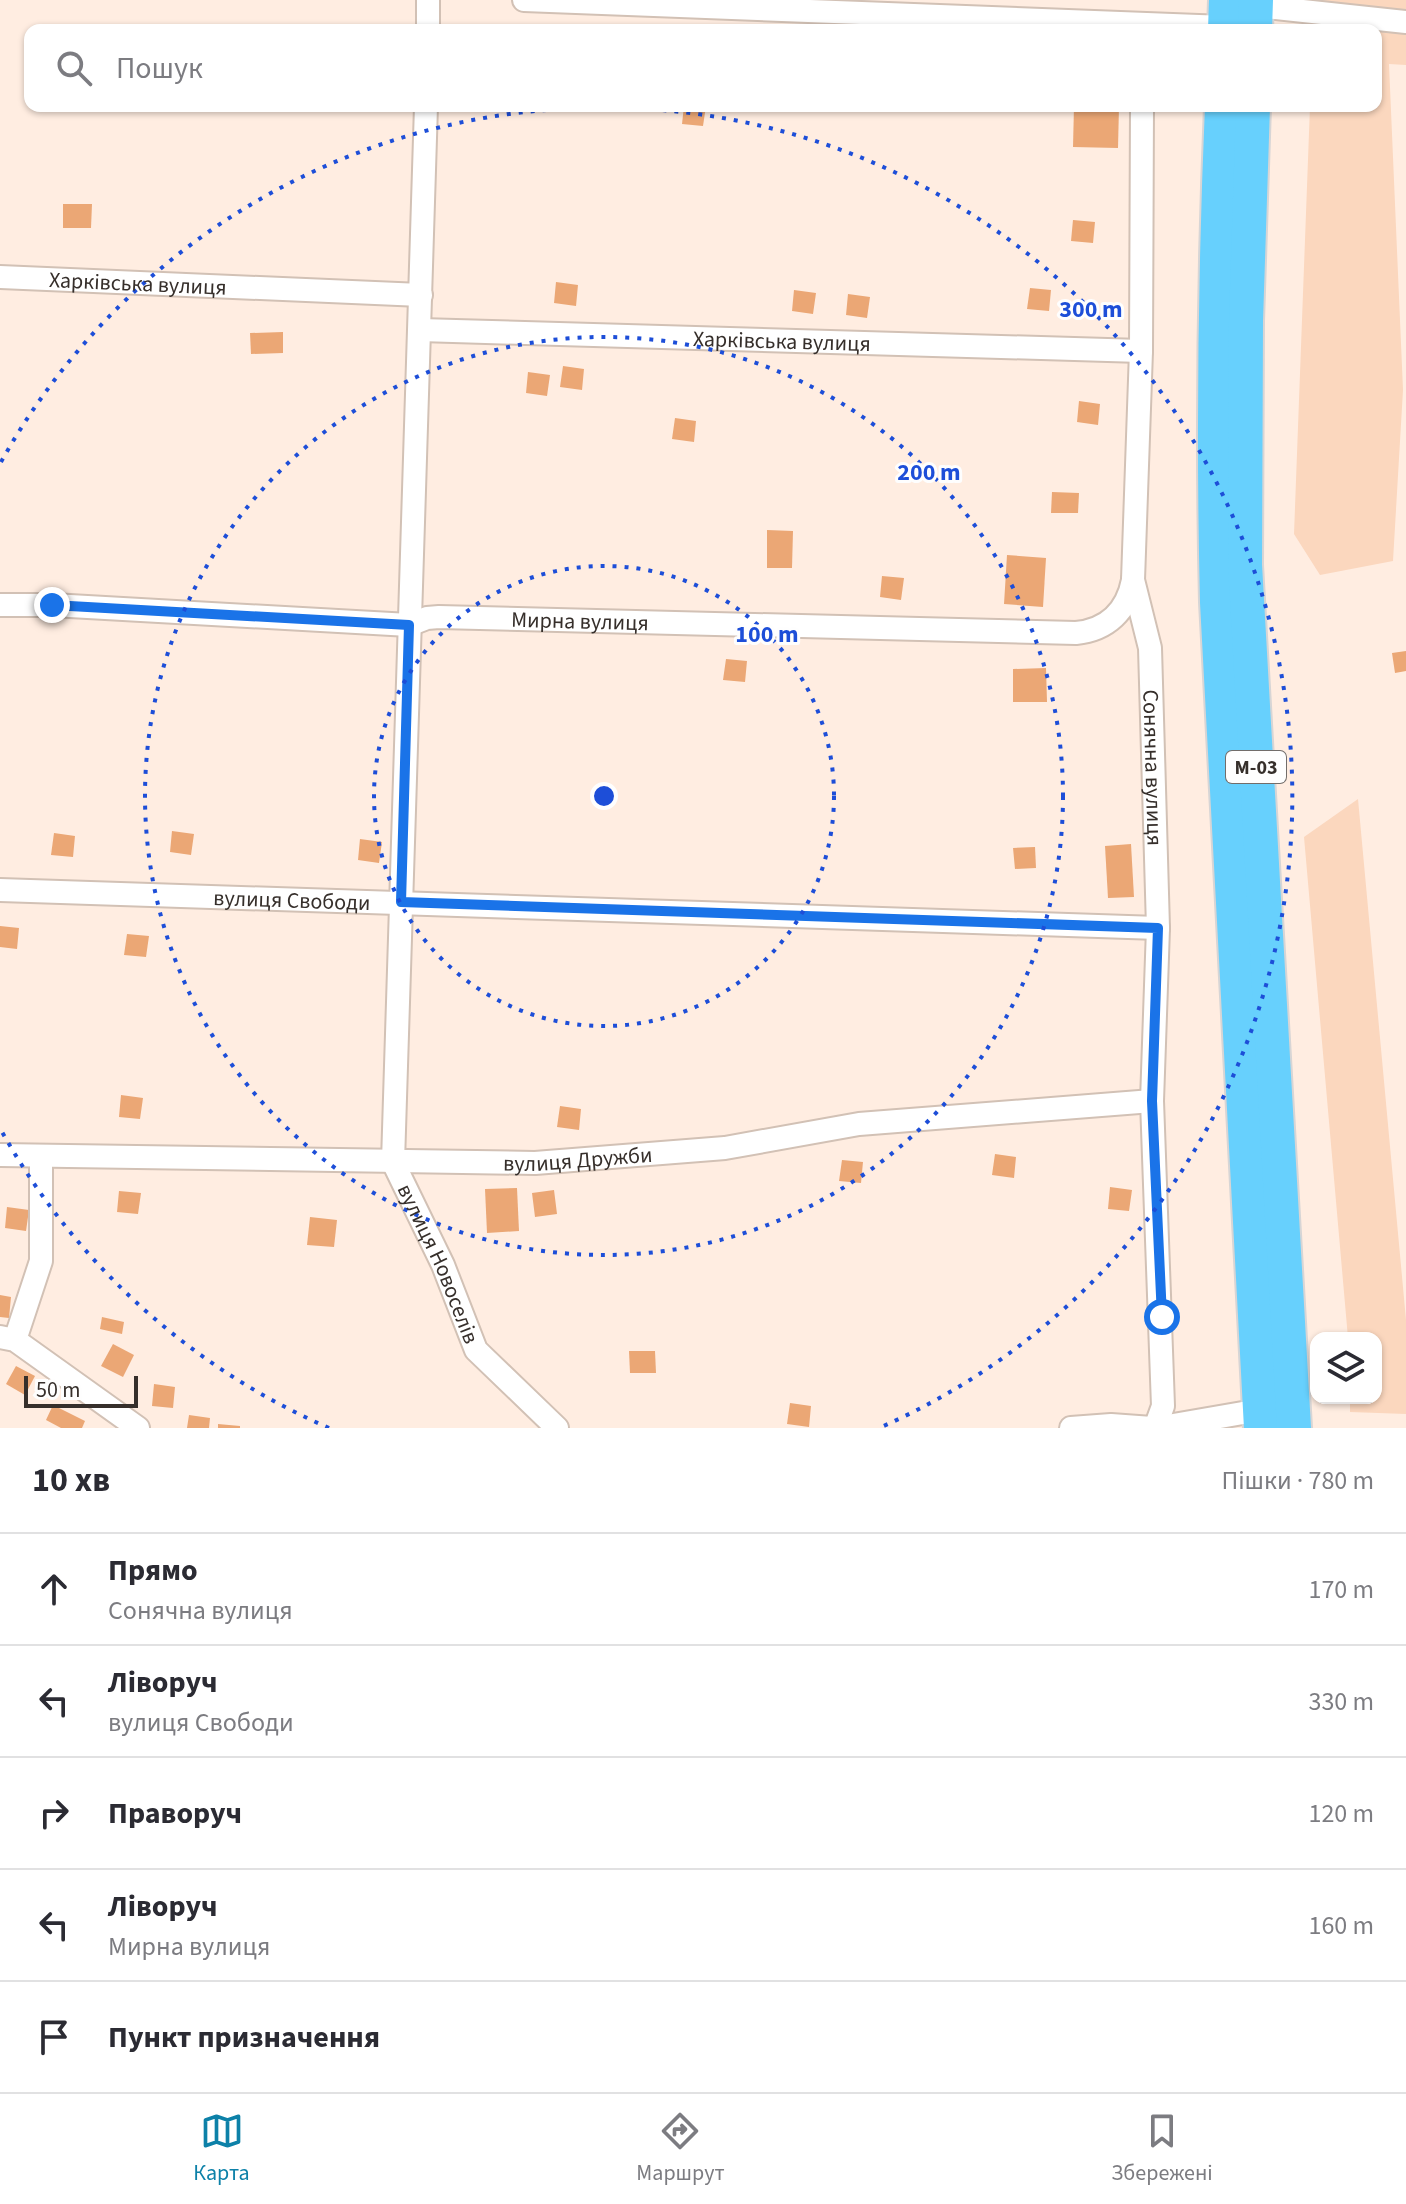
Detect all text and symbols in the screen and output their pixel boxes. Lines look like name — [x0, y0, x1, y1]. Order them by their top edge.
search box — [24, 24, 1382, 112]
icon: search — [52, 46, 96, 90]
text: Пошук — [116, 47, 203, 90]
street label: Харківська вулиця — [48, 264, 227, 304]
text: 300 m — [1059, 292, 1123, 327]
street label: Харківська вулиця — [692, 323, 871, 360]
text: 200 m — [897, 455, 961, 490]
route end — [34, 587, 70, 623]
street label: Мирна вулиця — [511, 604, 649, 639]
text: 100 m — [735, 617, 799, 652]
street label: Сонячна вулиця — [1134, 689, 1171, 846]
road number: М-03 — [1226, 751, 1286, 783]
centre of rings — [590, 782, 618, 810]
street label: вулиця Свободи — [213, 882, 371, 919]
street label: вулиця Дружби — [503, 1139, 654, 1180]
street label: вулиця Новоселів — [389, 1179, 487, 1348]
route start — [1144, 1299, 1180, 1335]
map controls — [1310, 1332, 1382, 1404]
button: layers — [1310, 1332, 1382, 1404]
scale bar — [24, 1372, 138, 1408]
text: 50 m — [36, 1374, 81, 1406]
text: 10 хв — [32, 1456, 110, 1505]
text: Пішки · 780 m — [1221, 1462, 1374, 1499]
text: Прямо — [108, 1549, 198, 1592]
icon: ahead — [32, 1567, 76, 1611]
text: 170 m — [1308, 1571, 1374, 1608]
text: Сонячна вулиця — [108, 1592, 293, 1629]
text: Ліворуч — [108, 1661, 218, 1704]
icon: left — [32, 1679, 76, 1723]
text: 330 m — [1308, 1683, 1374, 1720]
text: вулиця Свободи — [108, 1704, 294, 1741]
icon: right — [32, 1791, 76, 1835]
text: Праворуч — [108, 1792, 242, 1835]
text: 120 m — [1308, 1795, 1374, 1832]
text: Ліворуч — [108, 1885, 218, 1928]
icon: left — [32, 1903, 76, 1947]
text: 160 m — [1308, 1907, 1374, 1944]
text: Мирна вулиця — [108, 1928, 270, 1965]
icon: arrive — [32, 2015, 76, 2059]
text: Пункт призначення — [108, 2016, 380, 2059]
tab: Карта — [193, 2109, 250, 2189]
tab: Маршрут — [636, 2109, 725, 2189]
tab: Збережені — [1111, 2109, 1213, 2189]

